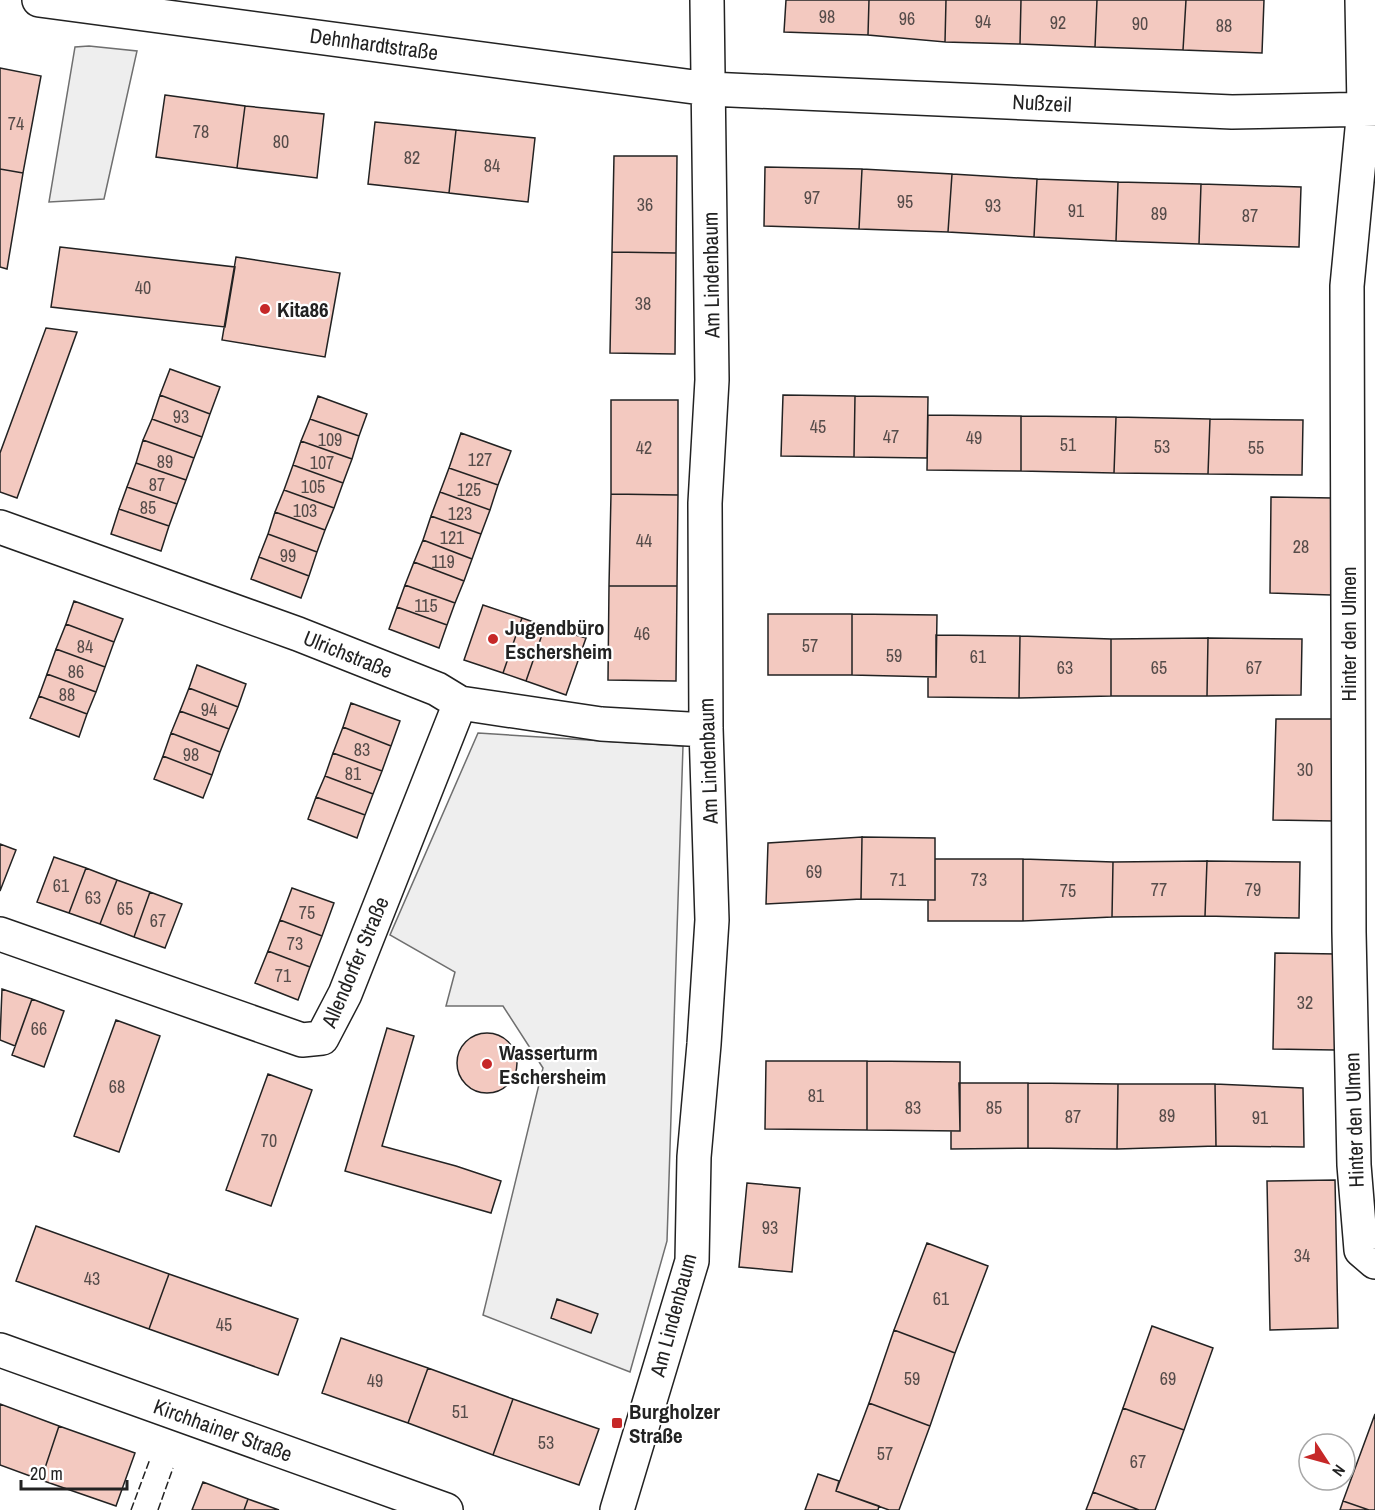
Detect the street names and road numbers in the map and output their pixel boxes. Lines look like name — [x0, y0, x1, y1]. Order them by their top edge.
street label: Dehnhardtstraße — [308, 21, 440, 67]
street label: Nußzeil — [1012, 87, 1072, 119]
street label: Am Lindenbaum — [695, 212, 727, 339]
street label: Hinter den Ulmen — [1334, 567, 1363, 701]
street label: Ulrichstraße — [299, 623, 397, 685]
street label: Am Lindenbaum — [691, 697, 725, 826]
street label: Allendorfer Straße — [314, 892, 396, 1033]
street label: Hinter den Ulmen — [1337, 1052, 1371, 1188]
street label: Am Lindenbaum — [642, 1250, 703, 1381]
street label: Kirchhainer Straße — [150, 1391, 296, 1469]

